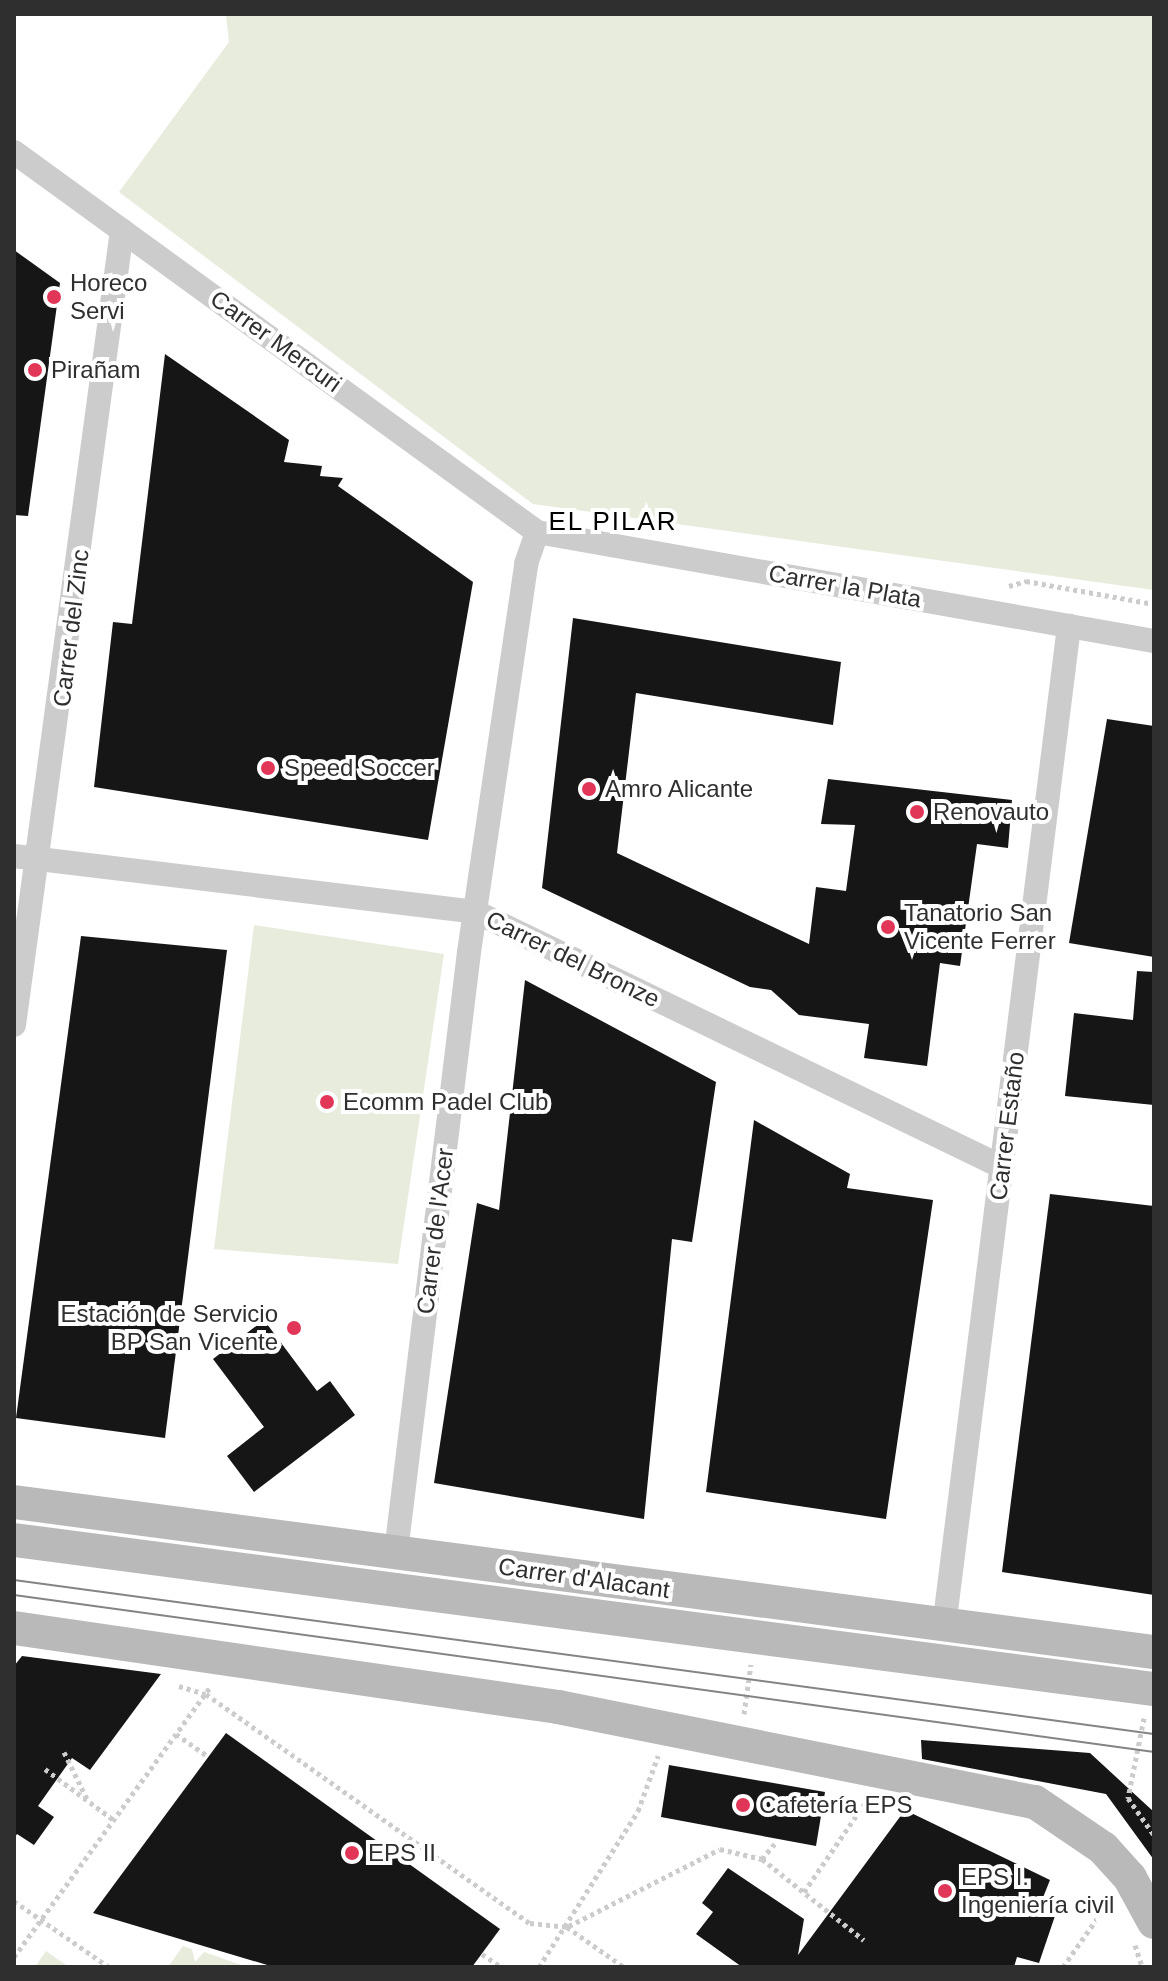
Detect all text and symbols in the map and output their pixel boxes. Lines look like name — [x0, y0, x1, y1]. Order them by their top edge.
place label: Horeco Servi — [70, 269, 147, 325]
street label: Carrer Mercuri — [205, 284, 347, 398]
marker: Horeco Servi — [45, 288, 63, 306]
place label: Pirañam — [51, 356, 140, 384]
marker: Pirañam — [26, 361, 44, 379]
district label: EL PILAR — [548, 506, 678, 538]
street label: Carrer del Zinc — [47, 547, 95, 709]
street label: Carrer la Plata — [766, 558, 924, 614]
place label: Speed Soccer — [284, 754, 435, 782]
marker: Speed Soccer — [259, 759, 277, 777]
place label: Amro Alicante — [605, 775, 754, 803]
marker: Amro Alicante — [580, 780, 598, 798]
place label: Renovauto — [933, 798, 1049, 826]
marker: Renovauto — [908, 803, 926, 821]
place label: Tanatorio San Vicente Ferrer — [904, 899, 1056, 955]
street label: Carrer del Bronze — [482, 905, 664, 1013]
marker: Tanatorio San Vicente Ferrer — [879, 918, 897, 936]
street label: Carrer Estaño — [984, 1050, 1030, 1202]
place label: Ecomm Padel Club — [343, 1088, 548, 1116]
marker: Ecomm Padel Club — [318, 1093, 336, 1111]
street label: Carrer de l'Acer — [411, 1146, 459, 1316]
place label: Estación de Servicio BP San Vicente — [61, 1300, 278, 1356]
marker: Estación de Servicio BP San Vicente — [285, 1319, 303, 1337]
street label: Carrer d'Alacant — [497, 1552, 671, 1604]
place label: Cafetería EPS — [759, 1791, 912, 1819]
marker: Cafetería EPS — [734, 1796, 752, 1814]
place label: EPS II — [368, 1839, 436, 1867]
marker: EPS II — [343, 1844, 361, 1862]
place label: EPS I. Ingeniería civil — [961, 1863, 1114, 1919]
marker: EPS I. Ingeniería civil — [936, 1882, 954, 1900]

